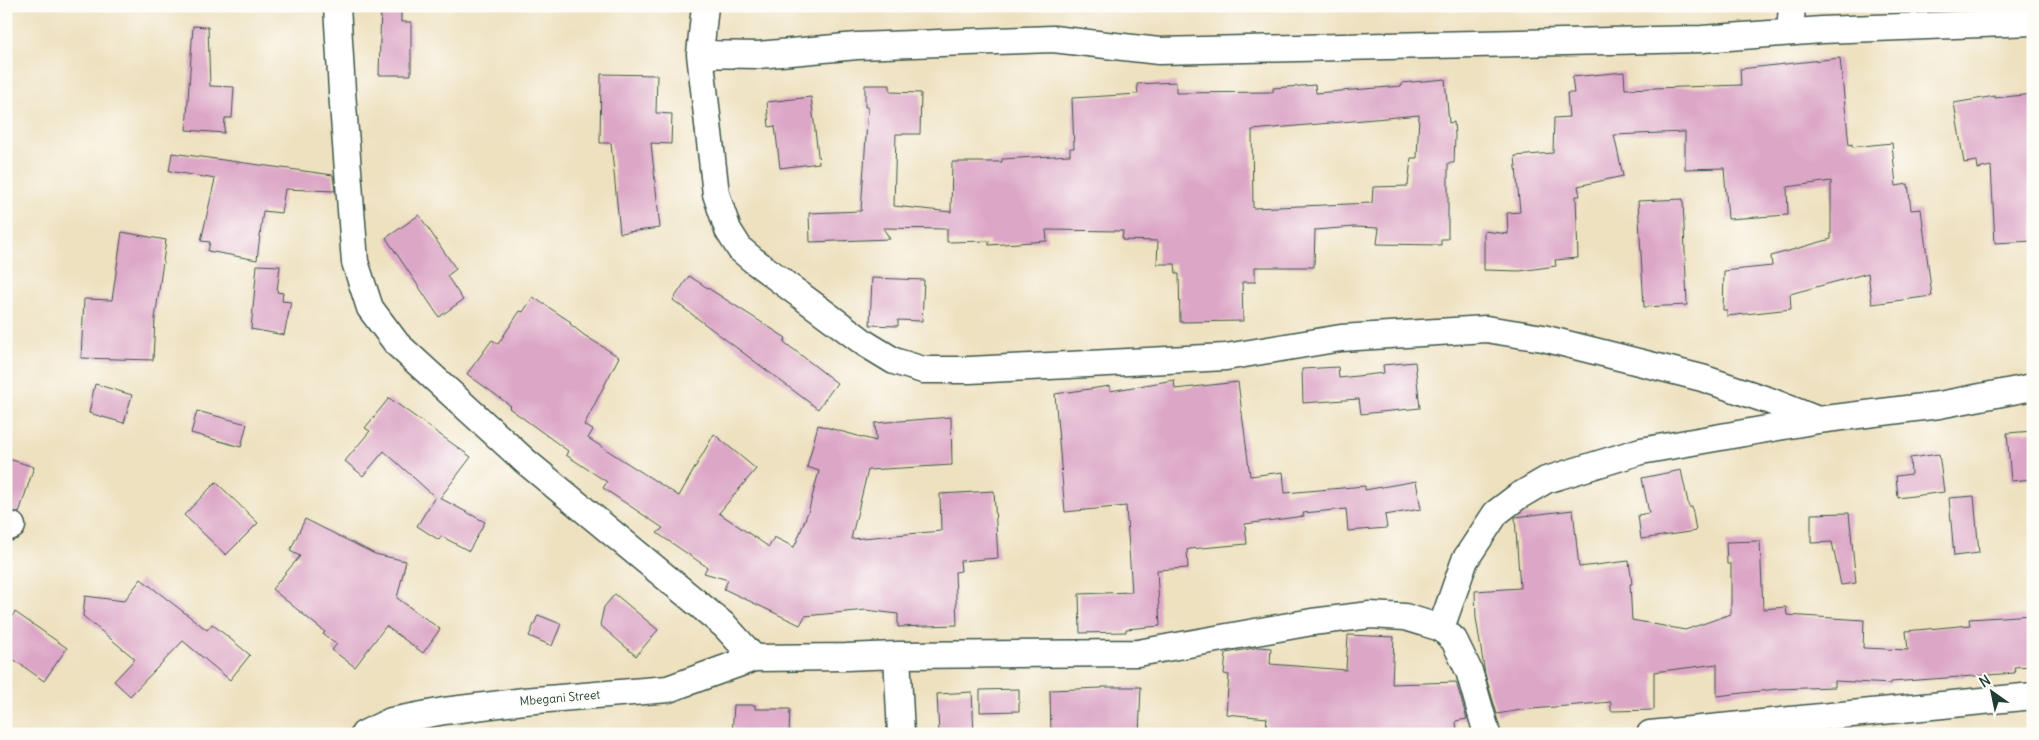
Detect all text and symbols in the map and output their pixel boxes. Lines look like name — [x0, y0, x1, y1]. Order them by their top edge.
north arrow — [1966, 668, 2016, 718]
text: N — [1976, 671, 1994, 691]
street label: Mbegani Street — [519, 687, 601, 708]

